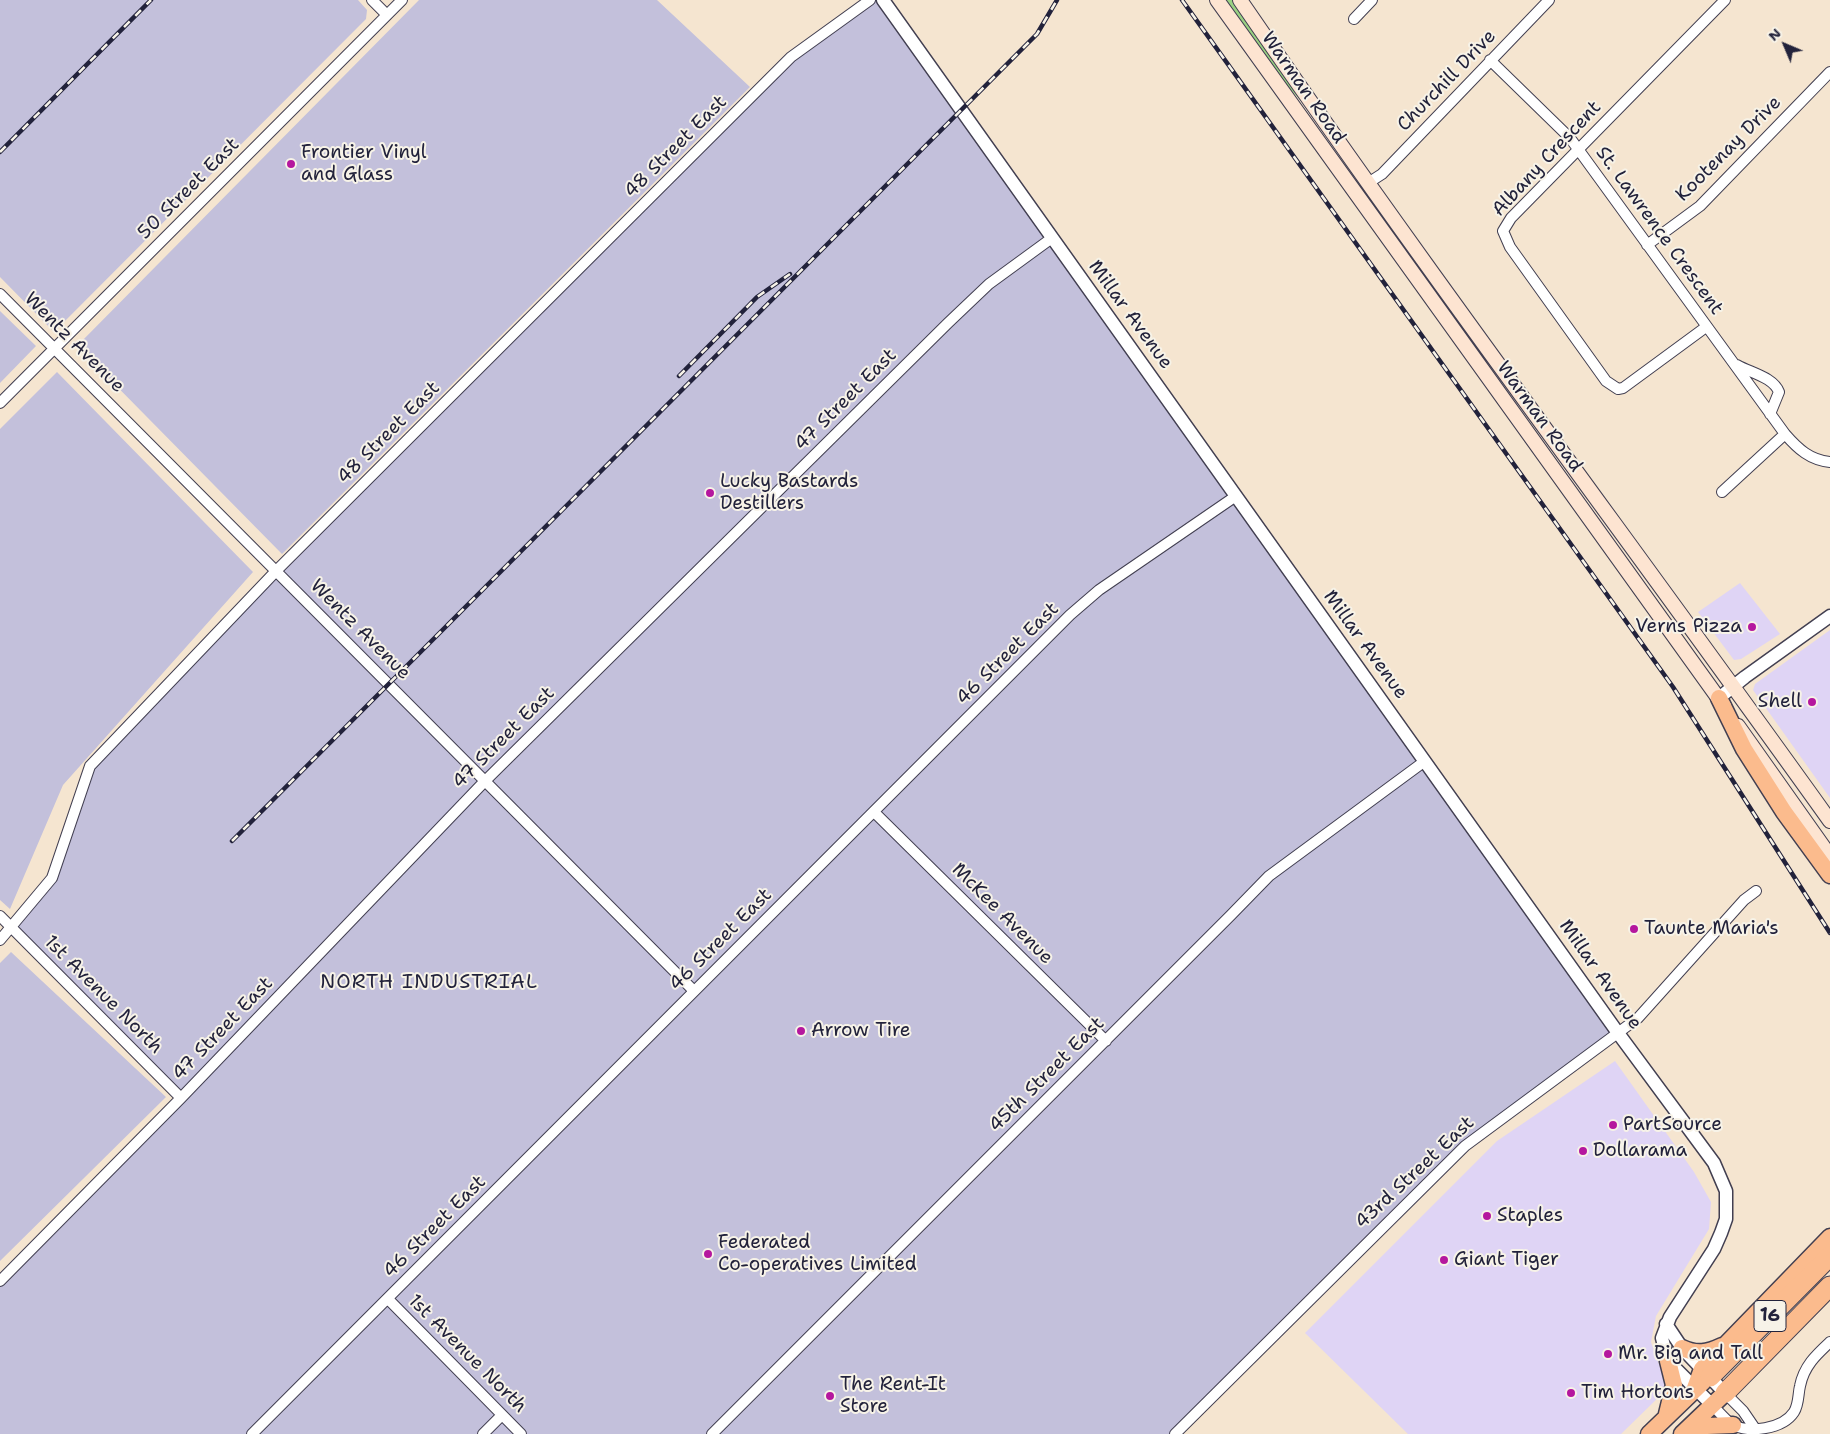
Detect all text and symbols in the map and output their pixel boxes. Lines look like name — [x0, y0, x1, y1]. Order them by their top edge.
north arrow — [1760, 20, 1810, 70]
text: N — [1764, 24, 1785, 45]
street label: Churchill Drive — [1393, 26, 1501, 136]
street label: Warman Road — [1256, 28, 1350, 148]
street label: 48 Street East — [620, 91, 732, 203]
street label: Kootenay Drive — [1672, 92, 1786, 206]
street label: Albany Crescent — [1488, 97, 1606, 221]
street label: 50 Street East — [133, 133, 245, 245]
place label: Frontier Vinyl and Glass — [301, 142, 427, 186]
street label: St. Lawrence Crescent — [1590, 142, 1728, 320]
marker: Frontier Vinyl and Glass — [285, 158, 297, 170]
street label: Millar Avenue — [1083, 256, 1177, 374]
street label: Wentz Avenue — [19, 288, 129, 398]
street label: 47 Street East — [790, 344, 902, 456]
street label: Warman Road — [1491, 357, 1587, 477]
street label: 48 Street East — [333, 377, 445, 489]
place label: Lucky Bastards Destillers — [720, 471, 858, 515]
marker: Lucky Bastards Destillers — [704, 487, 716, 499]
street label: Wentz Avenue — [305, 575, 415, 685]
street label: Millar Avenue — [1318, 586, 1412, 704]
street label: 46 Street East — [952, 598, 1064, 710]
place label: Verns Pizza — [1635, 616, 1742, 638]
marker: Verns Pizza — [1746, 621, 1758, 633]
street label: 47 Street East — [448, 682, 560, 794]
place label: Shell — [1758, 691, 1802, 713]
marker: Shell — [1806, 696, 1818, 708]
street label: McKee Avenue — [947, 859, 1057, 969]
street label: 46 Street East — [665, 884, 777, 996]
street label: Millar Avenue — [1554, 916, 1646, 1034]
place label: Taunte Maria's — [1644, 918, 1779, 940]
marker: Taunte Maria's — [1628, 923, 1640, 935]
street label: 1st Avenue North — [39, 931, 167, 1059]
district label: NORTH INDUSTRIAL — [318, 971, 540, 995]
street label: 47 Street East — [168, 973, 278, 1085]
street label: 45th Street East — [985, 1013, 1109, 1137]
place label: Arrow Tire — [811, 1020, 910, 1042]
marker: Arrow Tire — [795, 1025, 807, 1037]
street label: 43rd Street East — [1351, 1112, 1479, 1234]
place label: PartSource — [1623, 1114, 1722, 1136]
marker: PartSource — [1607, 1119, 1619, 1131]
place label: Dollarama — [1593, 1140, 1687, 1162]
marker: Dollarama — [1577, 1145, 1589, 1157]
street label: 46 Street East — [379, 1171, 491, 1283]
place label: Staples — [1497, 1205, 1563, 1227]
marker: Staples — [1481, 1210, 1493, 1222]
place label: Federated Co-operatives Limited — [718, 1232, 917, 1276]
marker: Federated Co-operatives Limited — [702, 1248, 714, 1260]
place label: Giant Tiger — [1454, 1249, 1559, 1271]
marker: Giant Tiger — [1438, 1254, 1450, 1266]
street label: 1st Avenue North — [403, 1290, 531, 1418]
road number: 16 — [1754, 1300, 1786, 1332]
place label: Mr. Big and Tall — [1618, 1343, 1763, 1365]
marker: Mr. Big and Tall — [1602, 1348, 1614, 1360]
place label: The Rent-It Store — [840, 1374, 946, 1418]
place label: Tim Hortons — [1581, 1382, 1694, 1404]
marker: Tim Hortons — [1565, 1387, 1577, 1399]
marker: The Rent-It Store — [824, 1390, 836, 1402]

